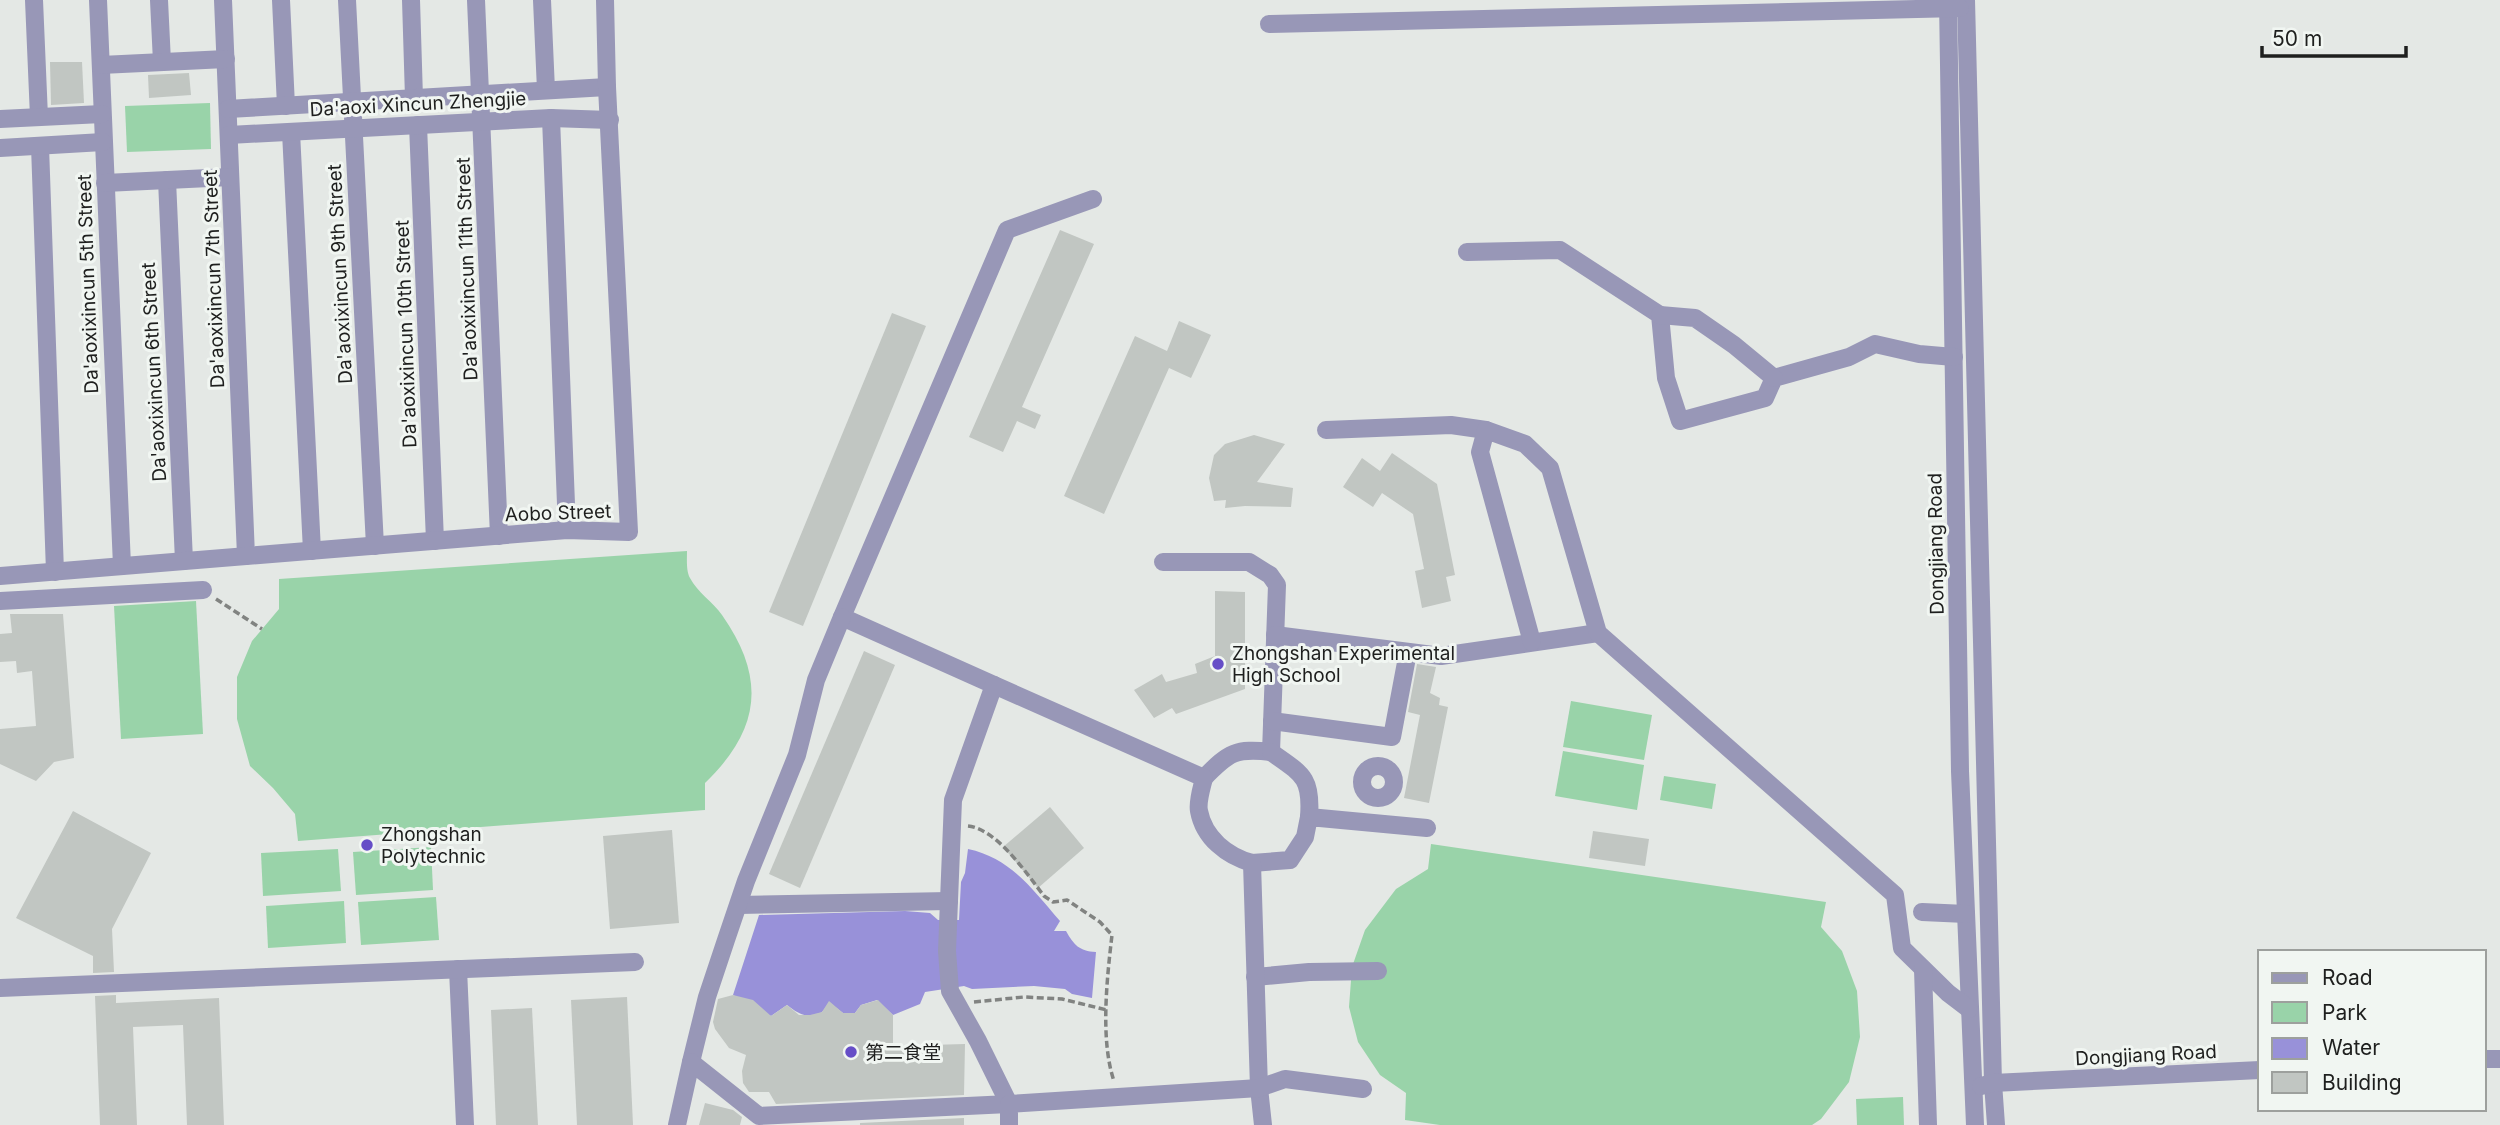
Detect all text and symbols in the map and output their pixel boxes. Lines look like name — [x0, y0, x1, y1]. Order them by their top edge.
scale bar — [2262, 14, 2406, 58]
text: 50 m — [2272, 26, 2322, 51]
street label: Da'aoxi Xincun Zhengjie — [309, 87, 527, 121]
street label: Da'aoxixincun 11th Street — [452, 157, 482, 381]
street label: Da'aoxixincun 9th Street — [323, 164, 357, 384]
street label: Da'aoxixincun 7th Street — [199, 169, 229, 389]
street label: Da'aoxixincun 5th Street — [73, 174, 103, 394]
street label: Da'aoxixincun 10th Street — [391, 220, 421, 448]
street label: Da'aoxixincun 6th Street — [137, 262, 171, 482]
street label: Dongjiang Road — [1923, 473, 1949, 615]
street label: Aobo Street — [504, 500, 612, 526]
place label: Zhongshan Experimental High School — [1232, 642, 1455, 687]
marker: Zhongshan Experimental High School — [1210, 656, 1226, 672]
place label: Zhongshan Polytechnic — [381, 823, 486, 868]
marker: Zhongshan Polytechnic — [359, 837, 375, 853]
legend — [2258, 950, 2486, 1111]
text: Road — [2322, 965, 2373, 990]
text: Park — [2322, 1000, 2367, 1025]
text: Water — [2322, 1035, 2380, 1060]
street label: Dongjiang Road — [2075, 1040, 2217, 1070]
place label: 第二食堂 — [865, 1041, 941, 1064]
marker: 第二食堂 — [843, 1044, 859, 1060]
text: Building — [2322, 1070, 2402, 1095]

